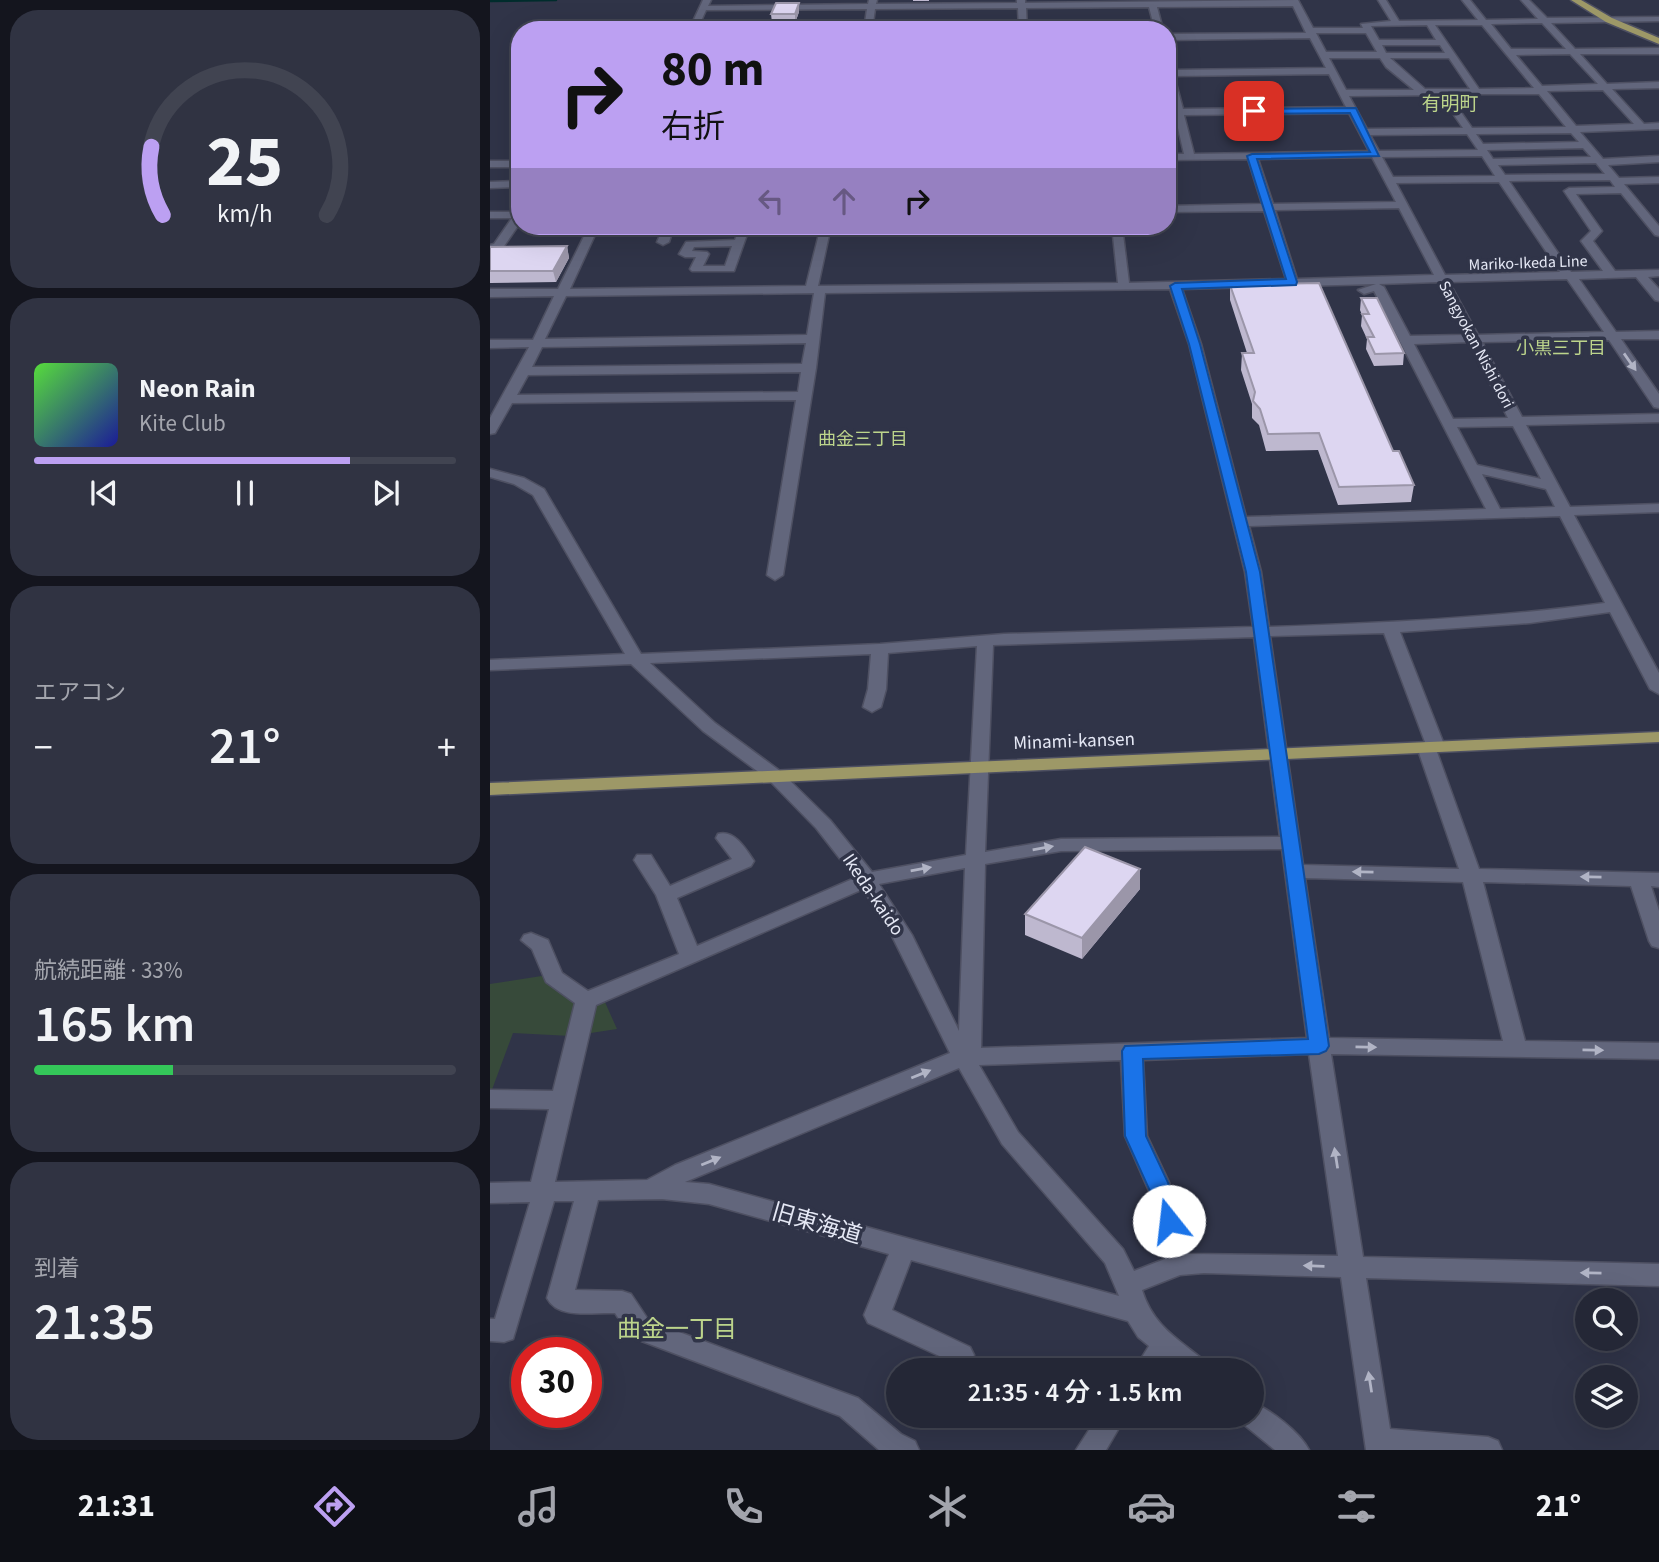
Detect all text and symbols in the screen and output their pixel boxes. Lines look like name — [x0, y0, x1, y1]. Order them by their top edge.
text: 80 m — [661, 35, 765, 105]
icon: right — [546, 49, 637, 140]
pin — [1224, 81, 1284, 141]
district label: 有明町 — [1421, 91, 1479, 118]
icon: arrive — [1235, 92, 1273, 130]
text: 右折 — [661, 104, 725, 150]
text: 25 — [207, 110, 283, 214]
icon: left — [752, 182, 790, 220]
icon: ahead — [825, 182, 863, 220]
icon: right — [898, 182, 936, 220]
text: km/h — [217, 196, 273, 232]
street label: Mariko-Ikeda Line — [1468, 250, 1588, 276]
street label: Sangyokan Nishi dori — [1433, 277, 1519, 412]
district label: 小黒三丁目 — [1516, 336, 1606, 361]
one-way arrow — [1622, 353, 1636, 371]
text: Neon Rain — [139, 370, 256, 407]
text: Kite Club — [139, 407, 226, 440]
district label: 曲金三丁目 — [818, 427, 908, 452]
icon: previous — [85, 474, 123, 512]
icon: pause — [226, 474, 264, 512]
icon: next — [367, 474, 405, 512]
text: エアコン — [34, 676, 126, 709]
text: 21° — [209, 710, 281, 784]
text: − — [34, 721, 53, 775]
text: + — [437, 721, 456, 775]
street label: Minami-kansen — [1013, 726, 1135, 757]
one-way arrow — [1032, 842, 1054, 853]
street label: Ikeda-kaido — [835, 848, 910, 941]
one-way arrow — [910, 863, 932, 874]
one-way arrow — [1352, 866, 1374, 878]
one-way arrow — [1580, 871, 1602, 883]
text: 航続距離 · 33% — [34, 954, 183, 987]
text: 165 km — [34, 988, 195, 1062]
one-way arrow — [1355, 1041, 1377, 1053]
one-way arrow — [1583, 1044, 1605, 1056]
one-way arrow — [911, 1069, 932, 1080]
one-way arrow — [1330, 1146, 1341, 1168]
one-way arrow — [701, 1155, 722, 1166]
position arrow — [1132, 1184, 1206, 1258]
street label: 旧東海道 — [768, 1195, 866, 1252]
text: 到着 — [34, 1252, 80, 1285]
one-way arrow — [1303, 1261, 1325, 1272]
one-way arrow — [1580, 1267, 1602, 1279]
text: 21:35 — [34, 1286, 155, 1360]
map controls — [1575, 1288, 1638, 1428]
button: search — [1575, 1288, 1638, 1351]
district label: 曲金一丁目 — [617, 1312, 737, 1347]
speed limit sign: 30 — [511, 1337, 602, 1428]
button: layers — [1575, 1365, 1638, 1428]
one-way arrow — [1364, 1371, 1375, 1393]
text: 21:35 · 4 分 · 1.5 km — [968, 1374, 1182, 1411]
icon: directions — [310, 1482, 359, 1531]
icon: music — [514, 1482, 563, 1531]
icon: phone — [719, 1482, 768, 1531]
icon: climate — [923, 1482, 972, 1531]
icon: car — [1127, 1482, 1176, 1531]
icon: filters — [1332, 1482, 1381, 1531]
text: 21:31 — [78, 1483, 155, 1529]
text: 21° — [1536, 1483, 1581, 1529]

